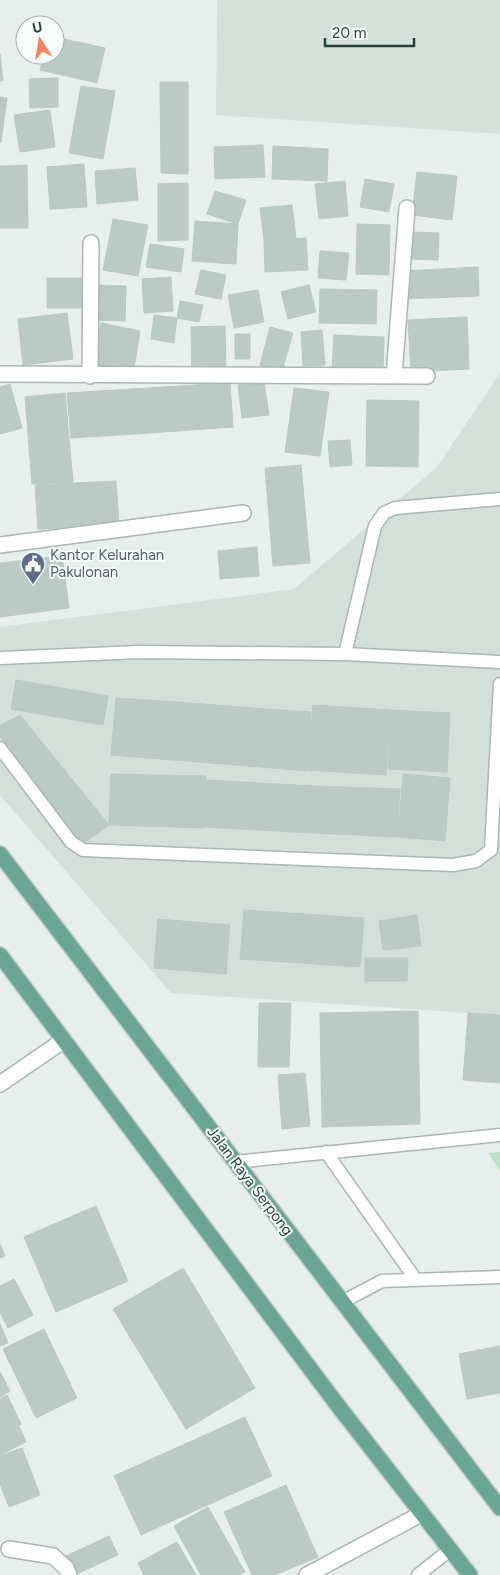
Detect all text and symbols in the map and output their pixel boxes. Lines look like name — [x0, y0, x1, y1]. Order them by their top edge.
north arrow — [15, 15, 65, 65]
scale bar — [325, 15, 414, 47]
text: U — [31, 18, 44, 37]
text: 20 m — [332, 24, 366, 42]
place label: Kantor Kelurahan Pakulonan — [50, 546, 164, 581]
public building icon: Kantor Kelurahan Pakulonan — [20, 551, 46, 585]
street label: Jalan Raya Serpong — [203, 1123, 297, 1239]

